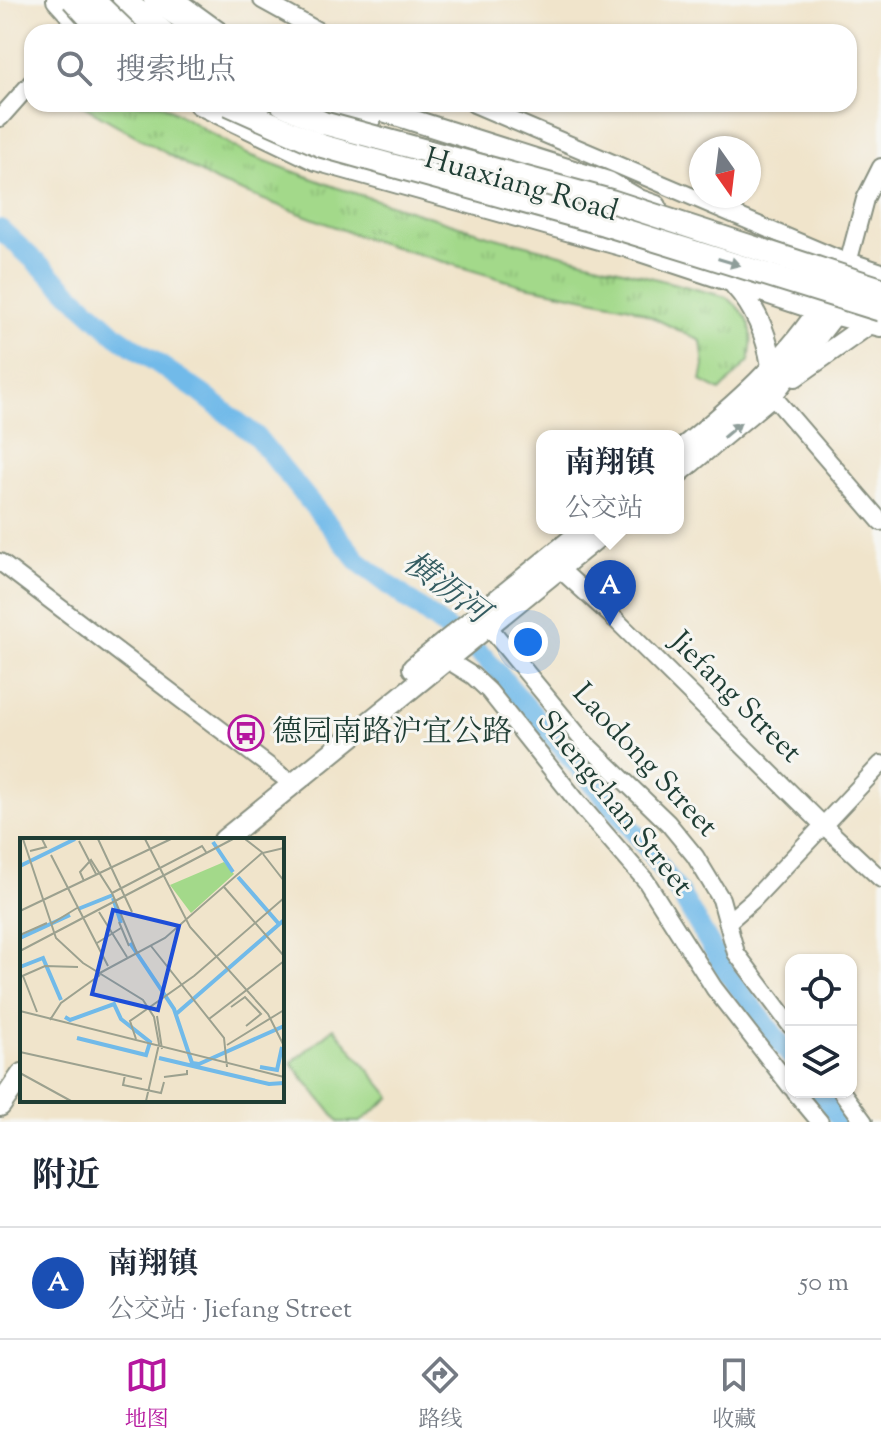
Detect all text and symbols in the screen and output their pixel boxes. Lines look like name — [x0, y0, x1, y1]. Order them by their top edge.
search box — [24, 24, 857, 112]
icon: search — [52, 46, 96, 90]
text: 搜索地点 — [116, 50, 236, 93]
north arrow — [689, 136, 761, 208]
street label: Huaxiang Road — [419, 138, 623, 234]
one-way arrow — [717, 256, 741, 269]
one-way arrow — [722, 422, 742, 439]
popup — [536, 430, 684, 534]
text: 南翔镇 — [565, 443, 655, 486]
text: 公交站 — [565, 491, 643, 528]
water label: 横沥河 — [393, 542, 501, 639]
pin: A — [584, 560, 636, 626]
street label: Jiefang Street — [658, 621, 811, 774]
your location — [508, 622, 548, 662]
street label: Laodong Street — [561, 674, 727, 848]
street label: Shengchan Street — [526, 702, 702, 906]
place label: 德园南路沪宜公路 — [272, 712, 512, 755]
bus stop icon: 德园南路沪宜公路 — [227, 714, 265, 752]
inset map — [20, 838, 284, 1102]
map controls — [785, 954, 857, 1098]
button: locate — [785, 954, 857, 1026]
button: layers — [785, 1026, 857, 1098]
text: 附近 — [32, 1153, 100, 1202]
text: 南翔镇 — [108, 1244, 198, 1287]
text: A — [47, 1265, 69, 1302]
text: 50 m — [799, 1265, 849, 1302]
text: 公交站 · Jiefang Street — [108, 1292, 352, 1329]
tab: 地图 — [125, 1353, 169, 1437]
tab: 路线 — [418, 1353, 462, 1437]
tab: 收藏 — [712, 1353, 756, 1437]

